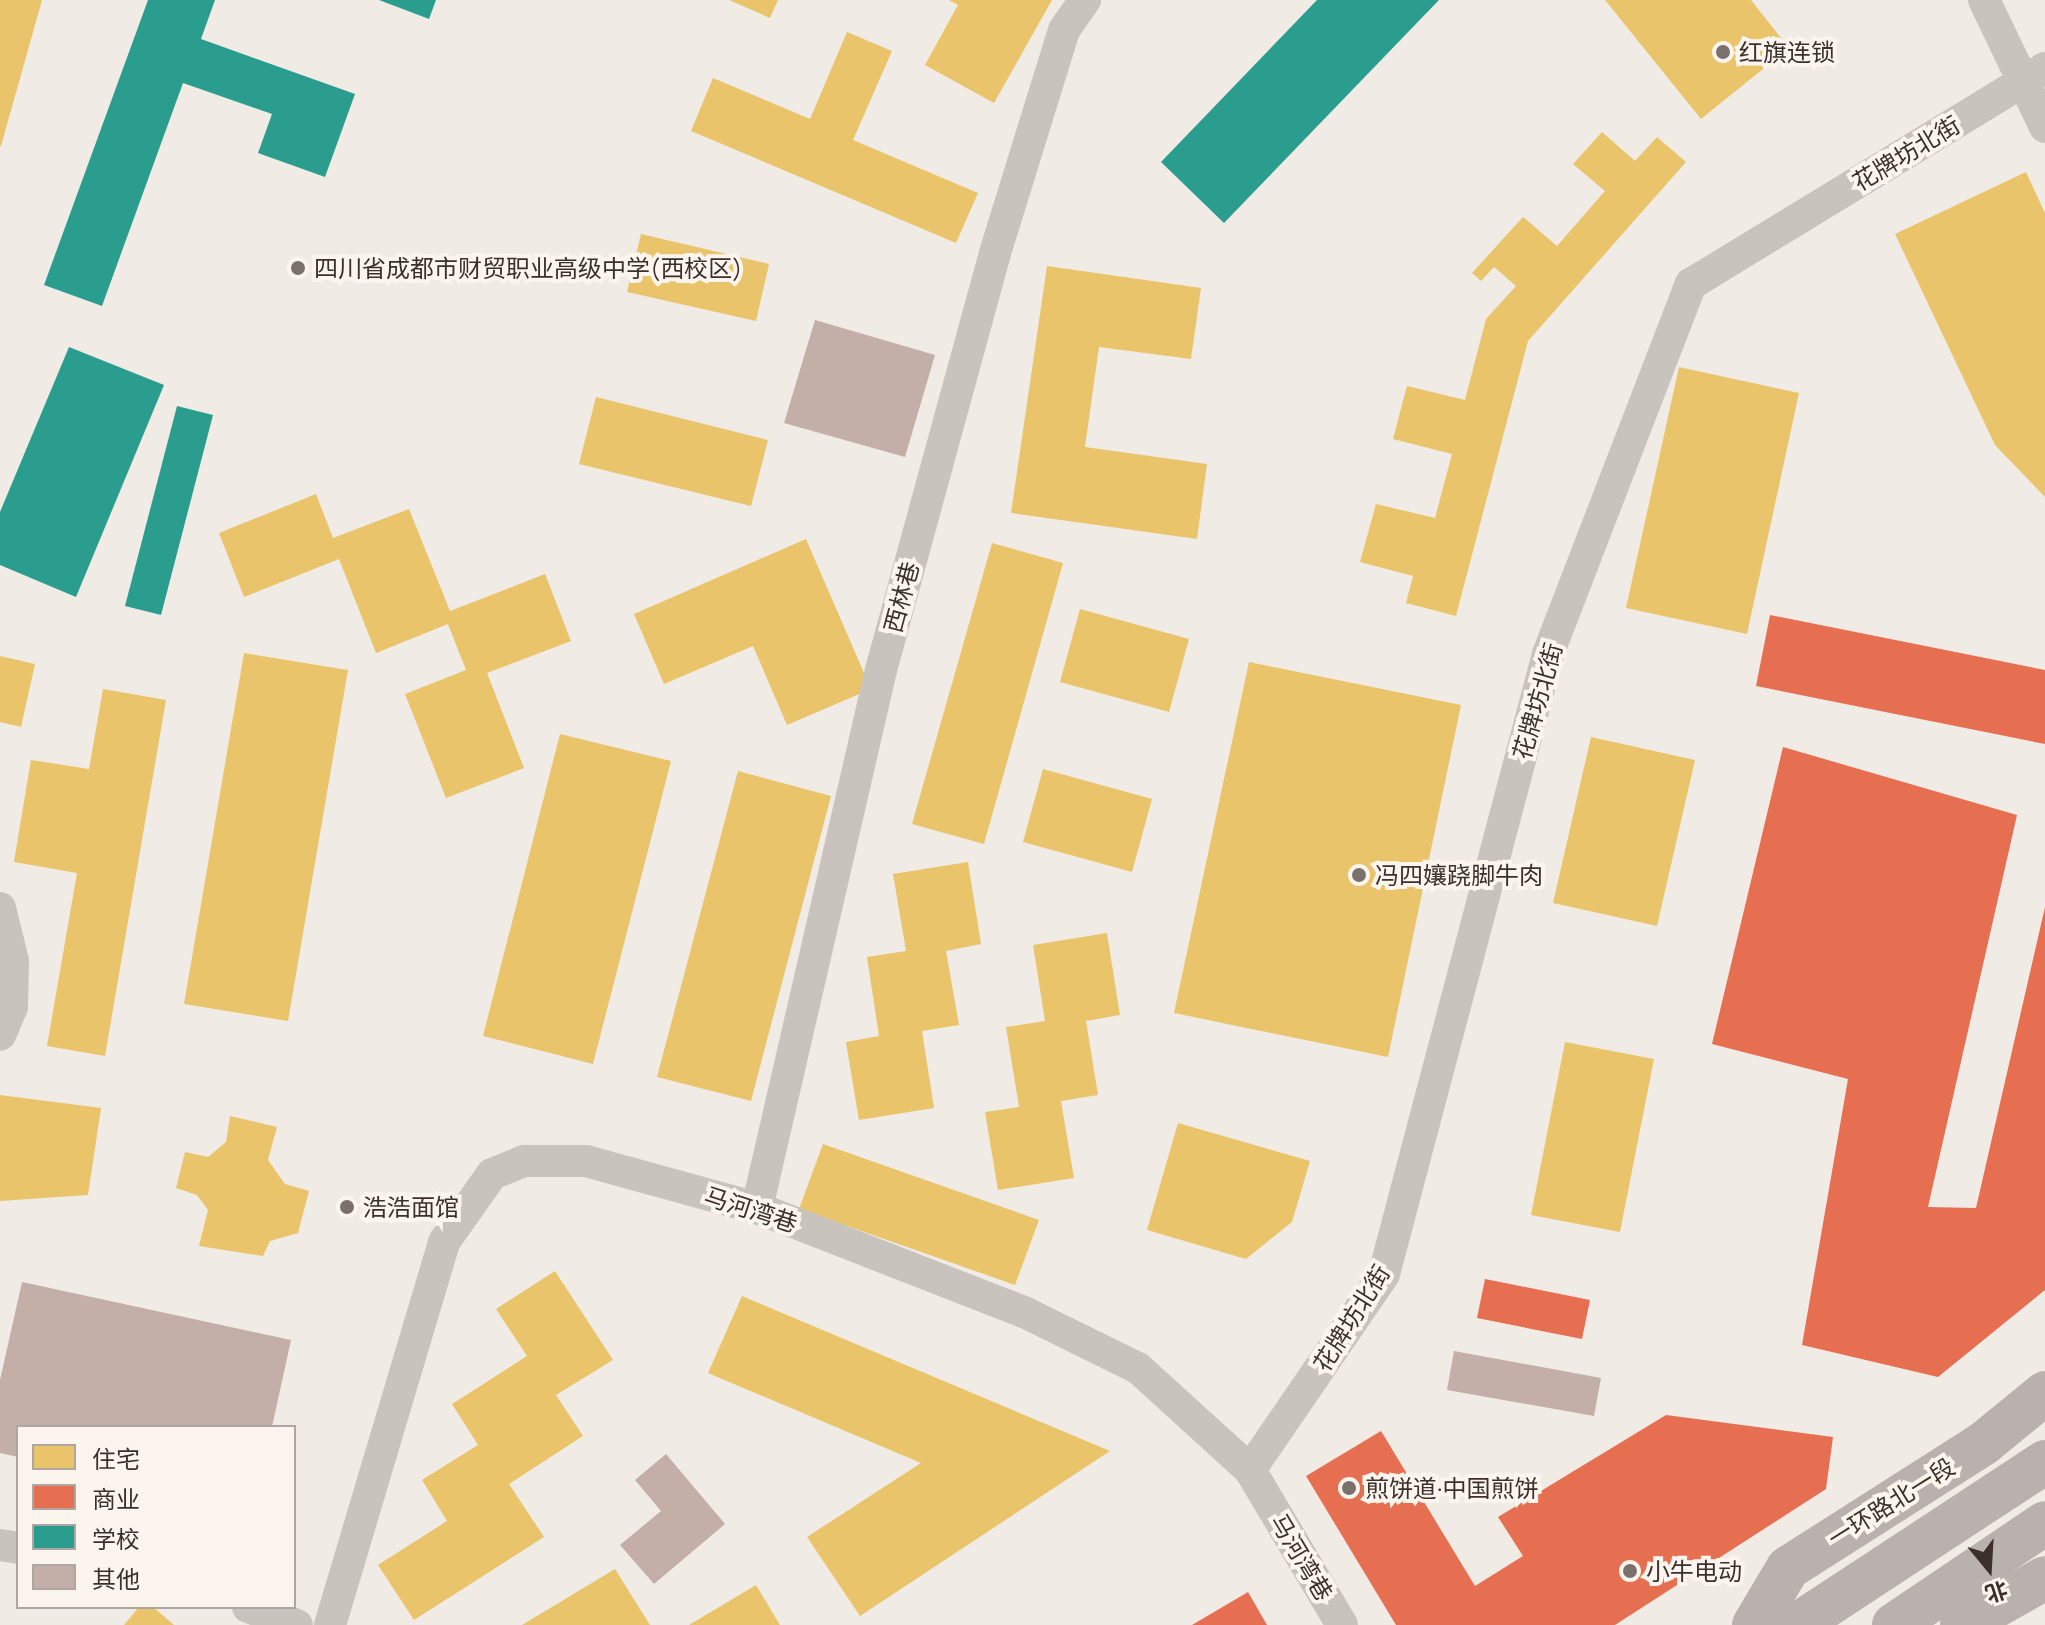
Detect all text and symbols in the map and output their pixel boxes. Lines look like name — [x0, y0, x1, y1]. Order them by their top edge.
place label: 红旗连锁 — [1739, 38, 1835, 66]
marker: 红旗连锁 — [1714, 43, 1732, 61]
street label: 花牌坊北街 — [1847, 110, 1965, 196]
place label: 四川省成都市财贸职业高级中学(西校区) — [314, 254, 742, 282]
marker: 四川省成都市财贸职业高级中学(西校区) — [289, 259, 307, 277]
street label: 西林巷 — [878, 558, 924, 636]
street label: 花牌坊北街 — [1507, 639, 1567, 763]
place label: 冯四孃跷脚牛肉 — [1375, 861, 1543, 889]
marker: 冯四孃跷脚牛肉 — [1350, 866, 1368, 884]
street label: 马河湾巷 — [701, 1180, 801, 1238]
place label: 浩浩面馆 — [363, 1193, 459, 1221]
marker: 浩浩面馆 — [338, 1198, 356, 1216]
street label: 花牌坊北街 — [1307, 1259, 1395, 1377]
legend — [16, 1425, 296, 1609]
text: 住宅 — [92, 1442, 140, 1475]
street label: 一环路北一段 — [1822, 1452, 1960, 1552]
place label: 煎饼道·中国煎饼 — [1365, 1474, 1538, 1502]
marker: 煎饼道·中国煎饼 — [1340, 1479, 1358, 1497]
text: 商业 — [92, 1482, 140, 1515]
street label: 马河湾巷 — [1265, 1508, 1339, 1606]
text: 学校 — [92, 1522, 140, 1555]
north arrow — [1949, 1529, 2029, 1609]
place label: 小牛电动 — [1646, 1557, 1742, 1585]
text: 其他 — [92, 1562, 140, 1595]
marker: 小牛电动 — [1621, 1562, 1639, 1580]
text: 北 — [1981, 1574, 2012, 1609]

